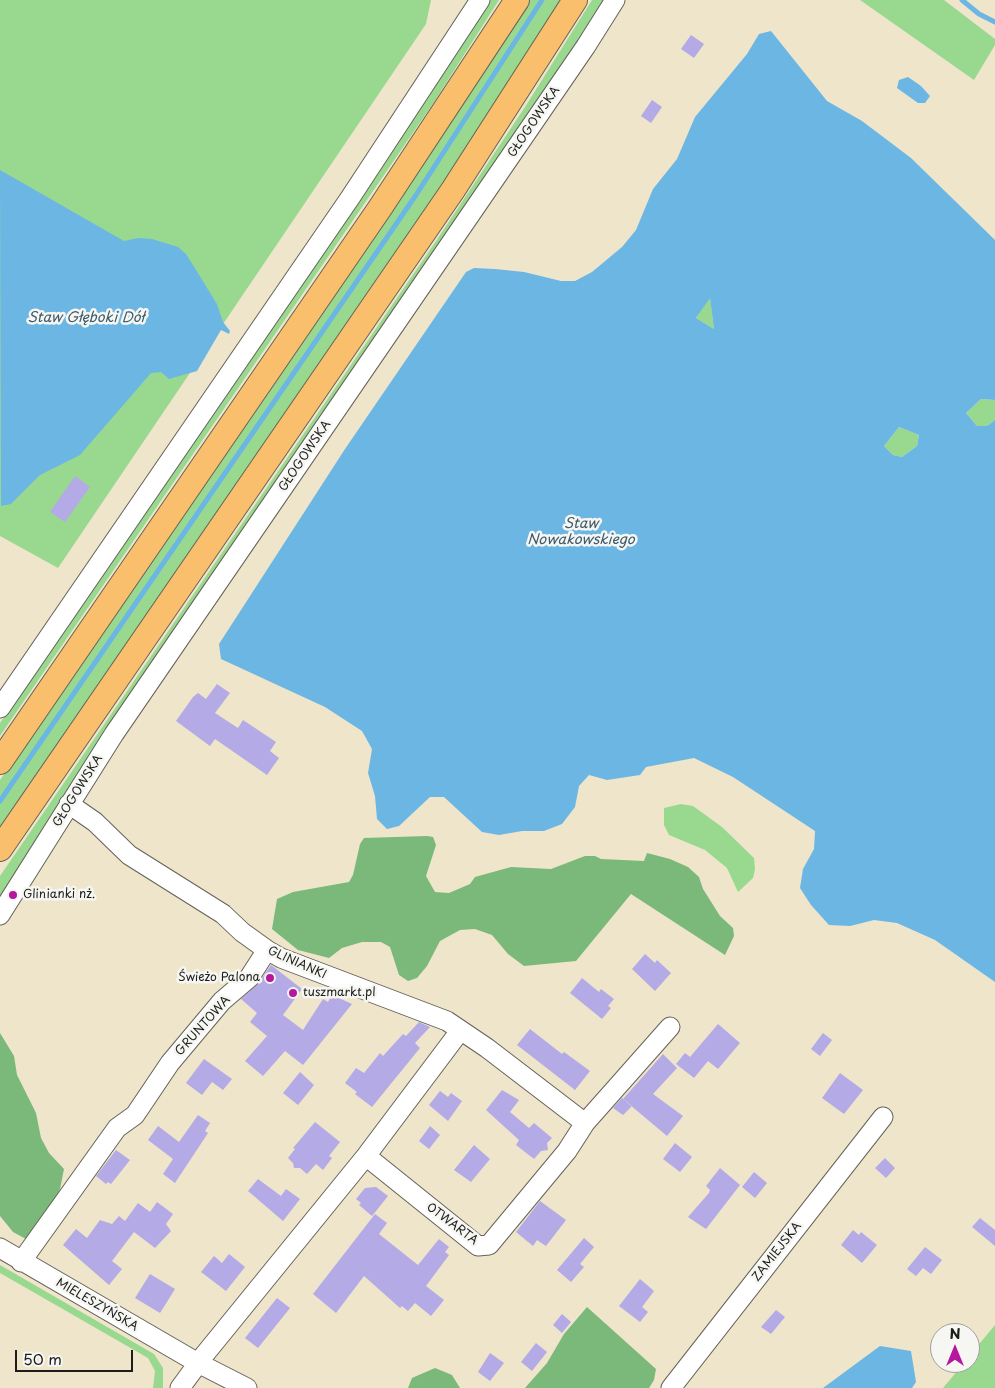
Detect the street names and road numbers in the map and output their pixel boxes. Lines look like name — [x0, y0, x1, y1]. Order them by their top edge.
street label: GŁOGOWSKA — [505, 84, 563, 160]
street label: GŁOGOWSKA — [276, 418, 334, 494]
street label: GŁOGOWSKA — [50, 752, 106, 830]
street label: GLINIANKI — [265, 944, 329, 982]
street label: GRUNTOWA — [173, 993, 233, 1059]
street label: OTWARTA — [423, 1200, 481, 1248]
street label: ZAMIEJSKA — [749, 1220, 805, 1284]
street label: MIELESZYŃSKA — [53, 1276, 141, 1334]

